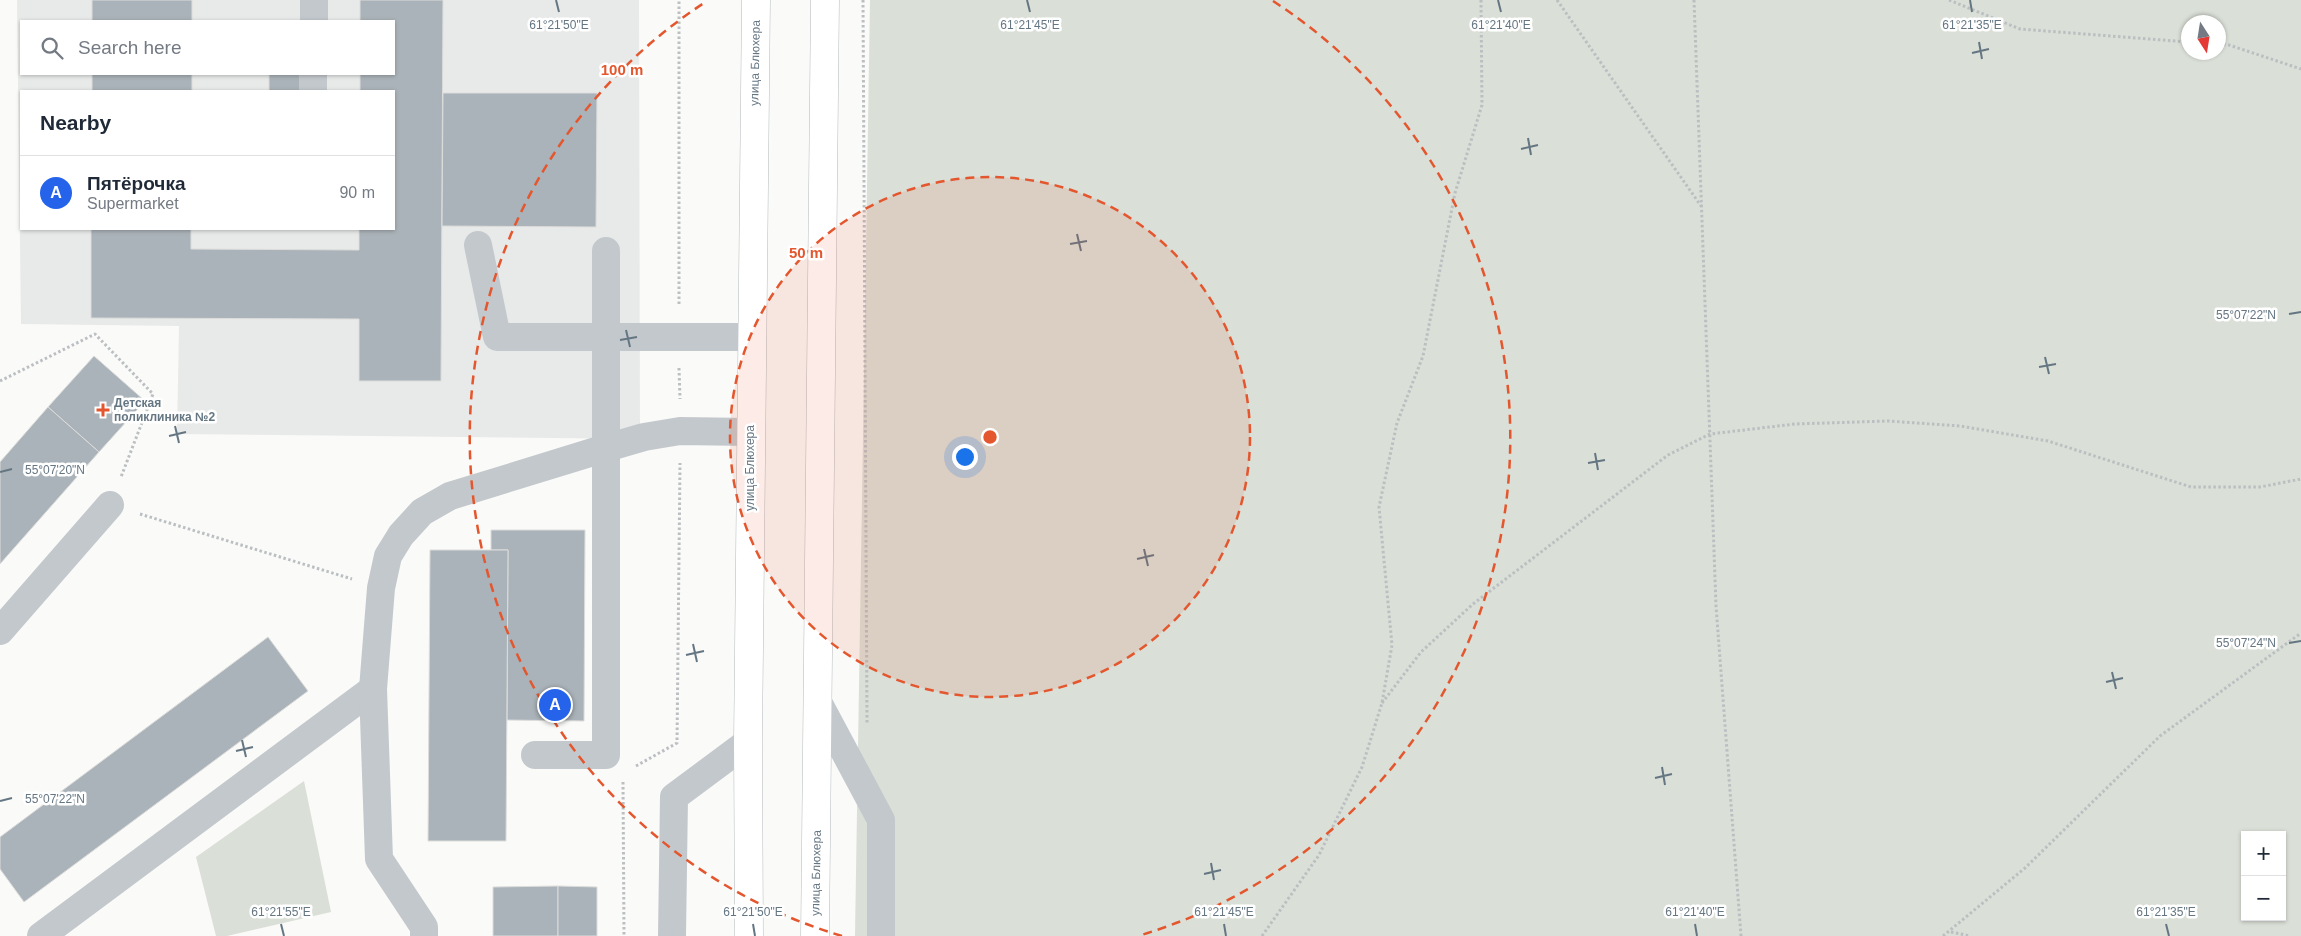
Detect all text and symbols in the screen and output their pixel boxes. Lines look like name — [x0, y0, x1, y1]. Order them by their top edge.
north arrow — [2181, 15, 2226, 60]
text: 61°21'50"E — [529, 18, 589, 32]
text: 61°21'45"E — [1000, 18, 1060, 32]
text: 61°21'40"E — [1471, 18, 1531, 32]
text: 61°21'35"E — [1942, 18, 2002, 32]
search box — [20, 20, 395, 75]
street label: улица Блюхера — [747, 20, 763, 106]
icon: search — [38, 34, 66, 62]
text: Search here — [78, 37, 182, 58]
text: 100 m — [601, 61, 643, 78]
text: Nearby — [40, 111, 111, 134]
text: Пятёрочка — [87, 173, 185, 194]
text: A — [50, 184, 62, 201]
text: 90 m — [339, 184, 375, 201]
text: Supermarket — [87, 195, 179, 212]
text: 50 m — [789, 244, 823, 261]
text: 55°07'22"N — [2216, 308, 2276, 322]
place label: Детская поликлиника №2 — [114, 396, 215, 424]
marker: Детская поликлиника №2 — [96, 403, 110, 417]
street label: улица Блюхера — [743, 425, 757, 511]
centre of rings — [981, 428, 999, 446]
your location — [952, 444, 978, 470]
text: 55°07'20"N — [25, 463, 85, 477]
text: 55°07'24"N — [2216, 636, 2276, 650]
pin: A — [539, 686, 571, 724]
text: 55°07'22"N — [25, 792, 85, 806]
street label: улица Блюхера — [808, 830, 824, 916]
map controls — [2241, 831, 2286, 921]
button: + — [2241, 831, 2286, 876]
button: − — [2241, 876, 2286, 921]
text: 61°21'55"E — [251, 905, 311, 919]
text: 61°21'50"E — [723, 905, 783, 919]
text: 61°21'45"E — [1194, 905, 1254, 919]
text: 61°21'40"E — [1665, 905, 1725, 919]
text: 61°21'35"E — [2136, 905, 2196, 919]

